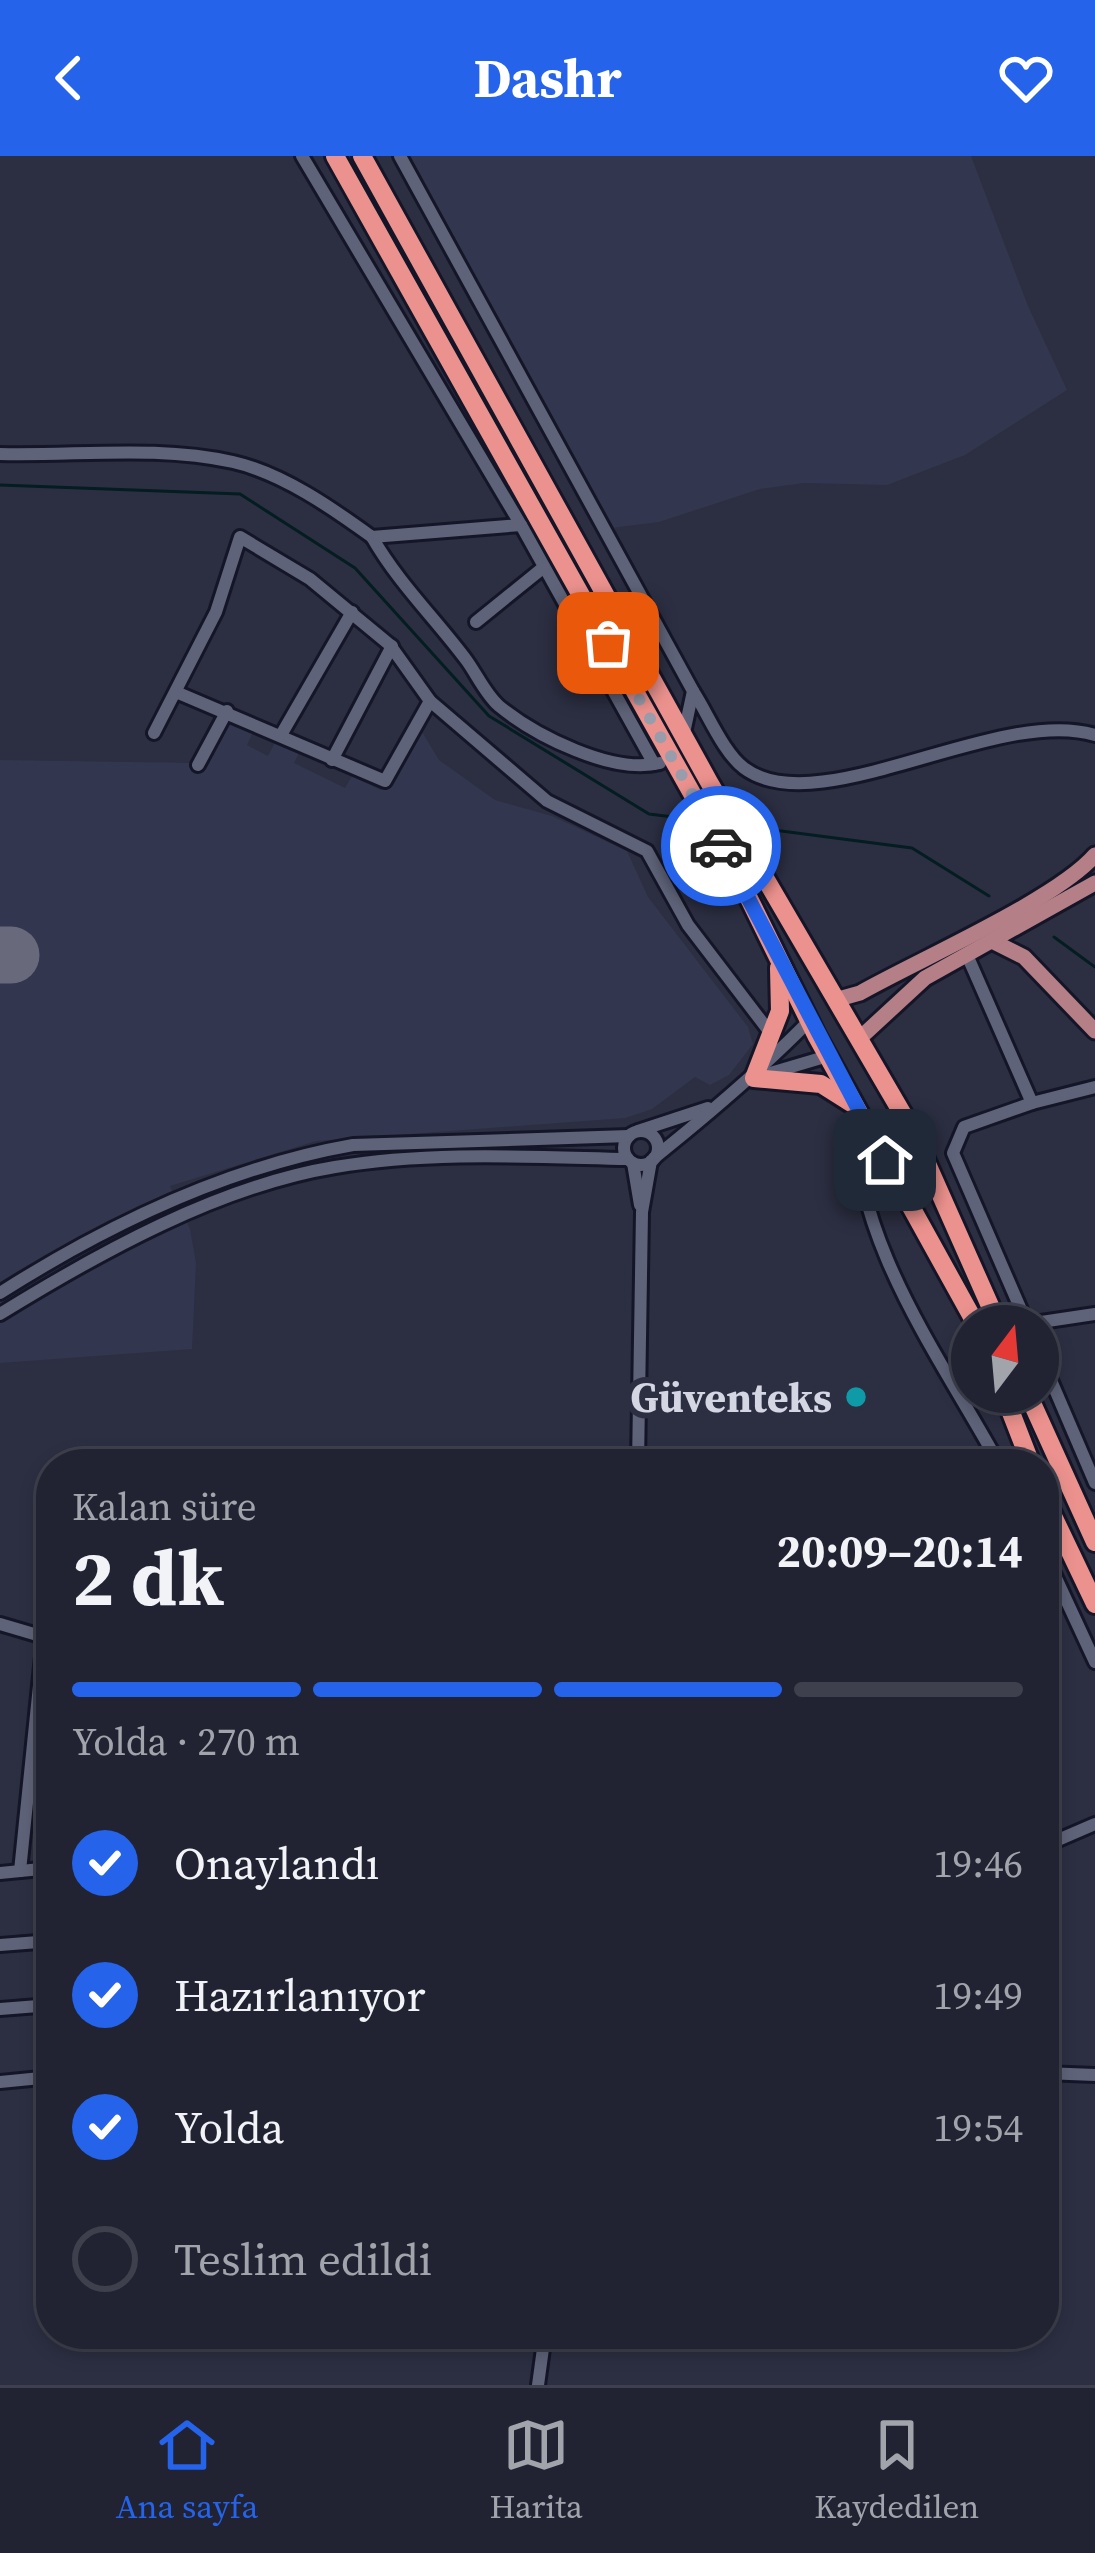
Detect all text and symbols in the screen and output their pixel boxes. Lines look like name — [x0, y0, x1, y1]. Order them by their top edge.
text: Dashr — [473, 41, 622, 115]
icon: back — [36, 45, 102, 111]
icon: heart — [993, 45, 1059, 111]
pin — [557, 592, 659, 694]
icon: bag — [575, 610, 641, 676]
courier — [661, 786, 781, 906]
icon: car — [688, 813, 754, 879]
pin — [834, 1109, 936, 1211]
icon: home — [852, 1127, 918, 1193]
north arrow — [951, 1305, 1059, 1413]
map controls — [951, 1305, 1059, 1413]
place label: Güventeks — [630, 1368, 832, 1426]
marker: Güventeks — [843, 1384, 869, 1410]
text: Kalan süre — [72, 1480, 257, 1533]
text: 20:09–20:14 — [777, 1520, 1023, 1582]
text: 2 dk — [72, 1524, 224, 1631]
text: Yolda · 270 m — [72, 1715, 300, 1768]
icon: check — [72, 1830, 138, 1896]
text: Onaylandı — [174, 1832, 380, 1894]
text: 19:46 — [933, 1837, 1023, 1890]
icon: check — [72, 1962, 138, 2028]
text: Hazırlanıyor — [174, 1964, 425, 2026]
text: 19:49 — [933, 1969, 1023, 2022]
icon: check — [72, 2094, 138, 2160]
text: Yolda — [174, 2096, 284, 2158]
text: 19:54 — [933, 2101, 1023, 2154]
text: Teslim edildi — [174, 2228, 432, 2290]
tab: Ana sayfa — [116, 2412, 258, 2529]
tab: Harita — [490, 2412, 583, 2529]
tab: Kaydedilen — [814, 2412, 979, 2529]

